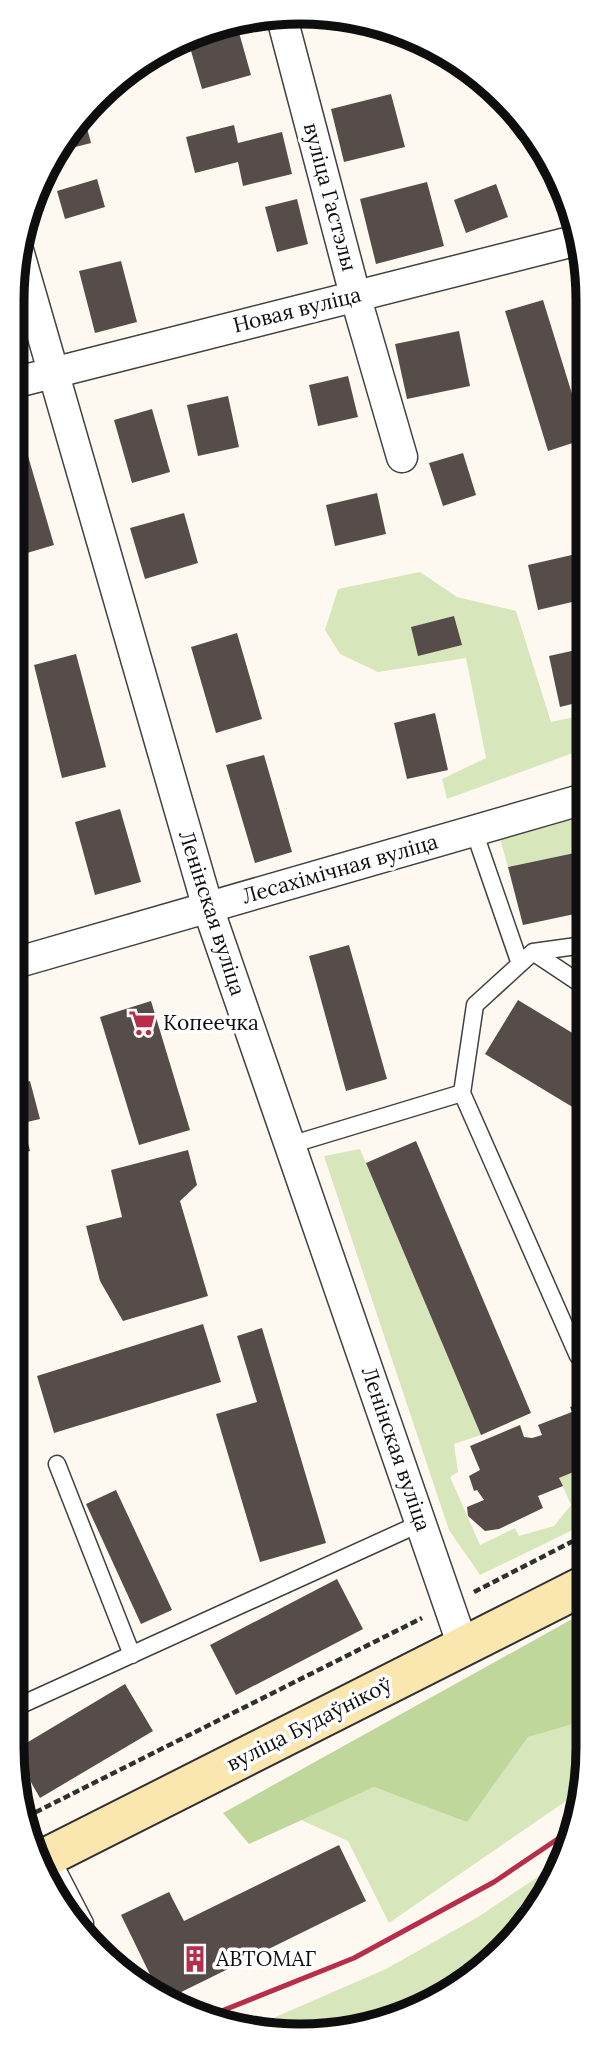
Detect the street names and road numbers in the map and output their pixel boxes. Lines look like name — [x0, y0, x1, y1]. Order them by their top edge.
street label: вуліца Гастэлы — [298, 120, 363, 274]
street label: Новая вуліца — [230, 281, 364, 338]
street label: Ленінская вуліца — [173, 827, 252, 999]
street label: Лесахімічная вуліца — [239, 828, 441, 909]
street label: Ленінская вуліца — [356, 1363, 437, 1535]
street label: вуліца Будаўнікоў — [222, 1670, 396, 1777]

